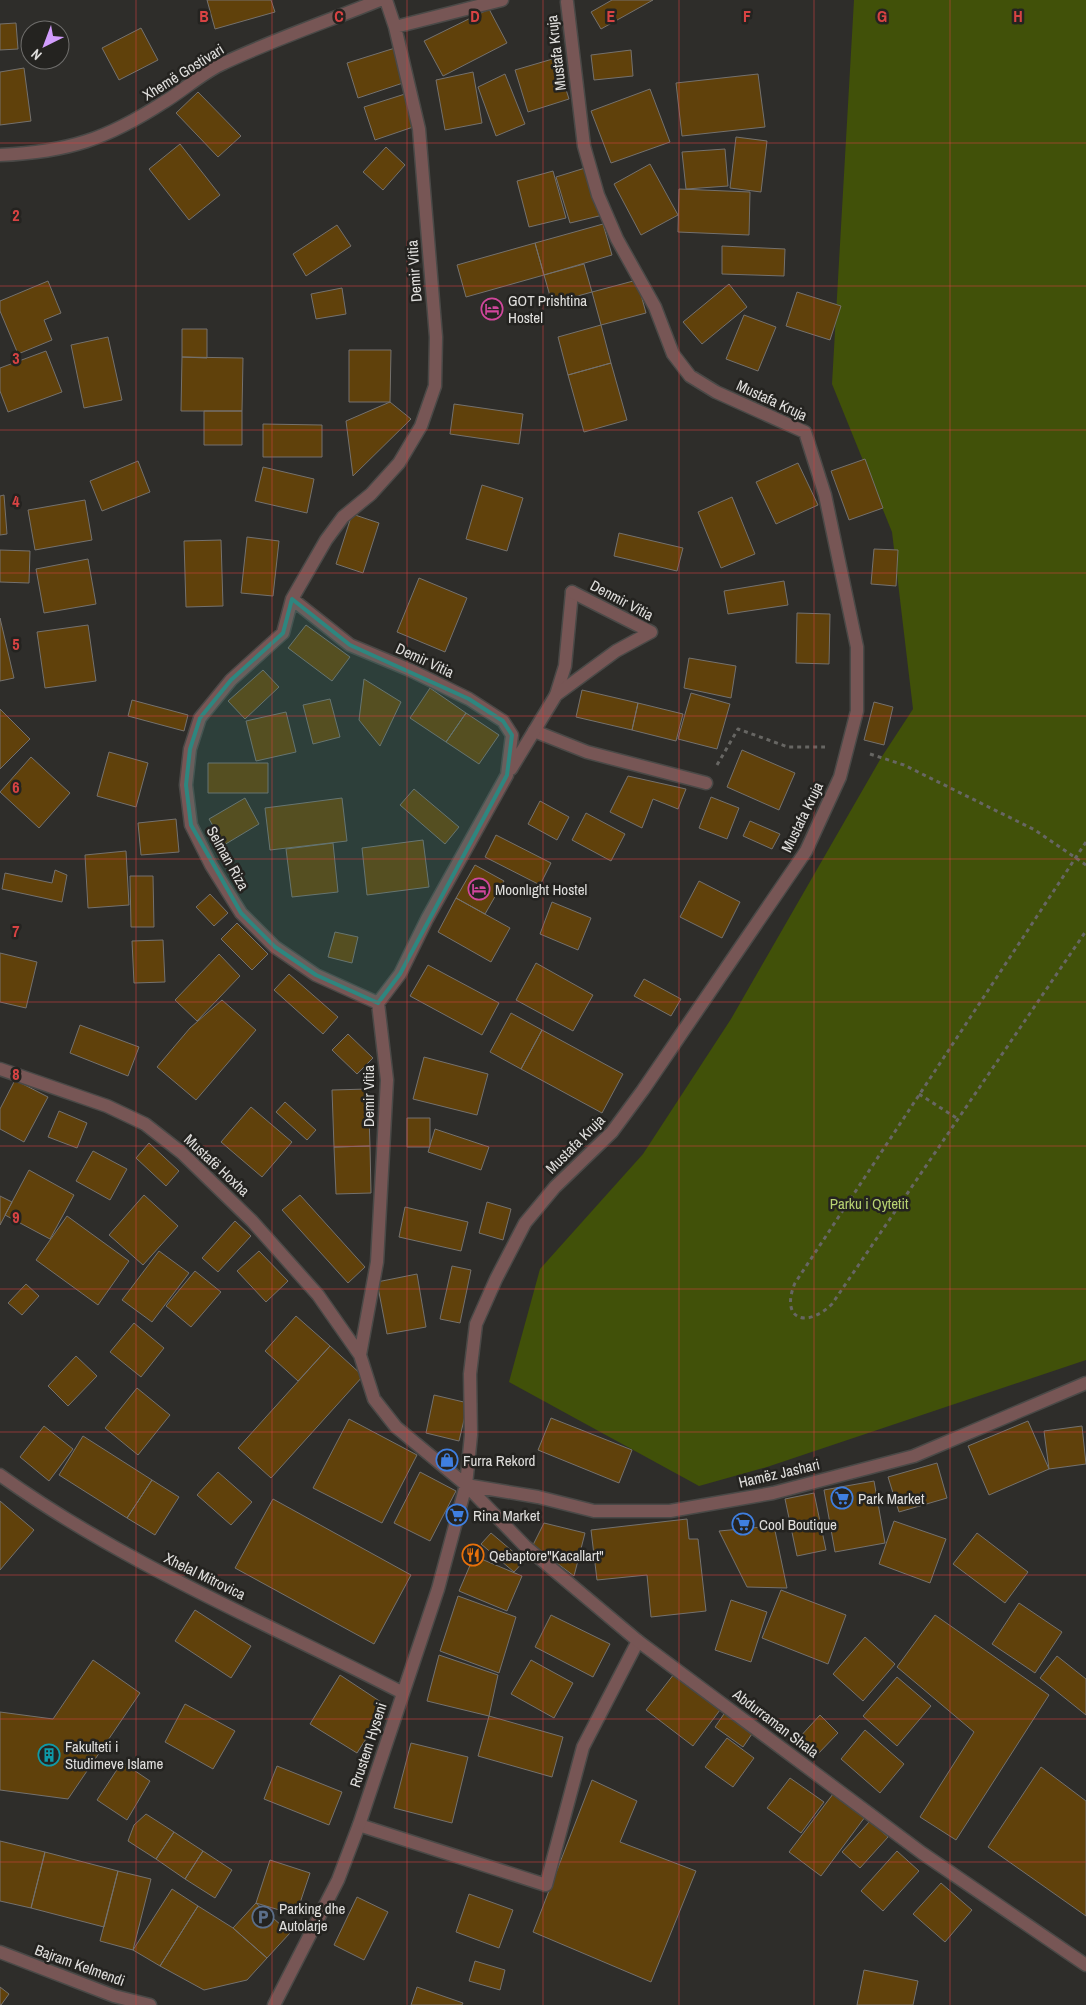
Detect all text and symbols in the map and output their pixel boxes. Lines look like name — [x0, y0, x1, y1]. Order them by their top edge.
text: B — [199, 5, 209, 27]
text: C — [334, 5, 344, 27]
text: D — [470, 5, 480, 27]
text: E — [607, 5, 616, 27]
text: F — [743, 5, 751, 27]
text: G — [877, 5, 887, 27]
text: H — [1013, 5, 1023, 27]
street label: Mustafa Kruja — [541, 14, 571, 92]
north arrow — [20, 20, 70, 70]
street label: Xhemë Gostivari — [138, 39, 228, 105]
text: N — [27, 45, 45, 64]
text: 2 — [12, 204, 20, 226]
street label: Demir Vitia — [401, 239, 427, 303]
place label: GOT Prishtina Hostel — [508, 290, 587, 328]
hotel icon: GOT Prishtina Hostel — [480, 297, 504, 321]
text: 3 — [12, 347, 20, 369]
street label: Mustafa Kruja — [733, 374, 811, 426]
text: 4 — [12, 490, 20, 512]
street label: Denmir Vitia — [587, 575, 657, 626]
text: 5 — [12, 633, 20, 655]
street label: Demir Vitia — [392, 637, 458, 683]
text: 6 — [12, 776, 20, 798]
street label: Mustafa Kruja — [776, 778, 828, 856]
street label: Selman Riza — [202, 822, 254, 894]
hotel icon: Moonlıght Hostel — [467, 877, 491, 901]
place label: Moonlıght Hostel — [495, 879, 587, 900]
text: 7 — [12, 920, 20, 942]
text: 8 — [12, 1063, 20, 1085]
street label: Demir Vitia — [358, 1065, 379, 1127]
street label: Mustafa Kruja — [541, 1110, 609, 1178]
street label: Mustafë Hoxha — [180, 1129, 255, 1201]
park label: Parku i Qytetit — [830, 1193, 909, 1214]
text: 9 — [12, 1206, 20, 1228]
shop icon: Furra Rekord — [435, 1448, 459, 1472]
place label: Furra Rekord — [463, 1450, 535, 1471]
street label: Hamëz Jashari — [736, 1453, 822, 1493]
supermarket icon: Park Market — [830, 1486, 854, 1510]
place label: Park Market — [858, 1488, 925, 1509]
supermarket icon: Rina Market — [445, 1503, 469, 1527]
place label: Rina Market — [473, 1505, 541, 1526]
supermarket icon: Cool Boutique — [731, 1512, 755, 1536]
place label: Cool Boutique — [759, 1514, 837, 1535]
restaurant icon: Qebaptore"Kacallart" — [461, 1543, 485, 1567]
place label: Qebaptore"Kacallart" — [489, 1545, 604, 1566]
street label: Xhelal Mitrovica — [161, 1547, 249, 1605]
street label: Abdurraman Shala — [728, 1683, 823, 1762]
street label: Rrustem Hyseni — [344, 1700, 392, 1790]
place label: Fakulteti i Studimeve Islame — [65, 1736, 164, 1774]
building icon: Fakulteti i Studimeve Islame — [37, 1743, 61, 1767]
place label: Parking dhe Autolarje — [278, 1898, 345, 1936]
parking icon: Parking dhe Autolarje — [251, 1905, 275, 1929]
street label: Bajram Kelmendi — [32, 1939, 128, 1991]

